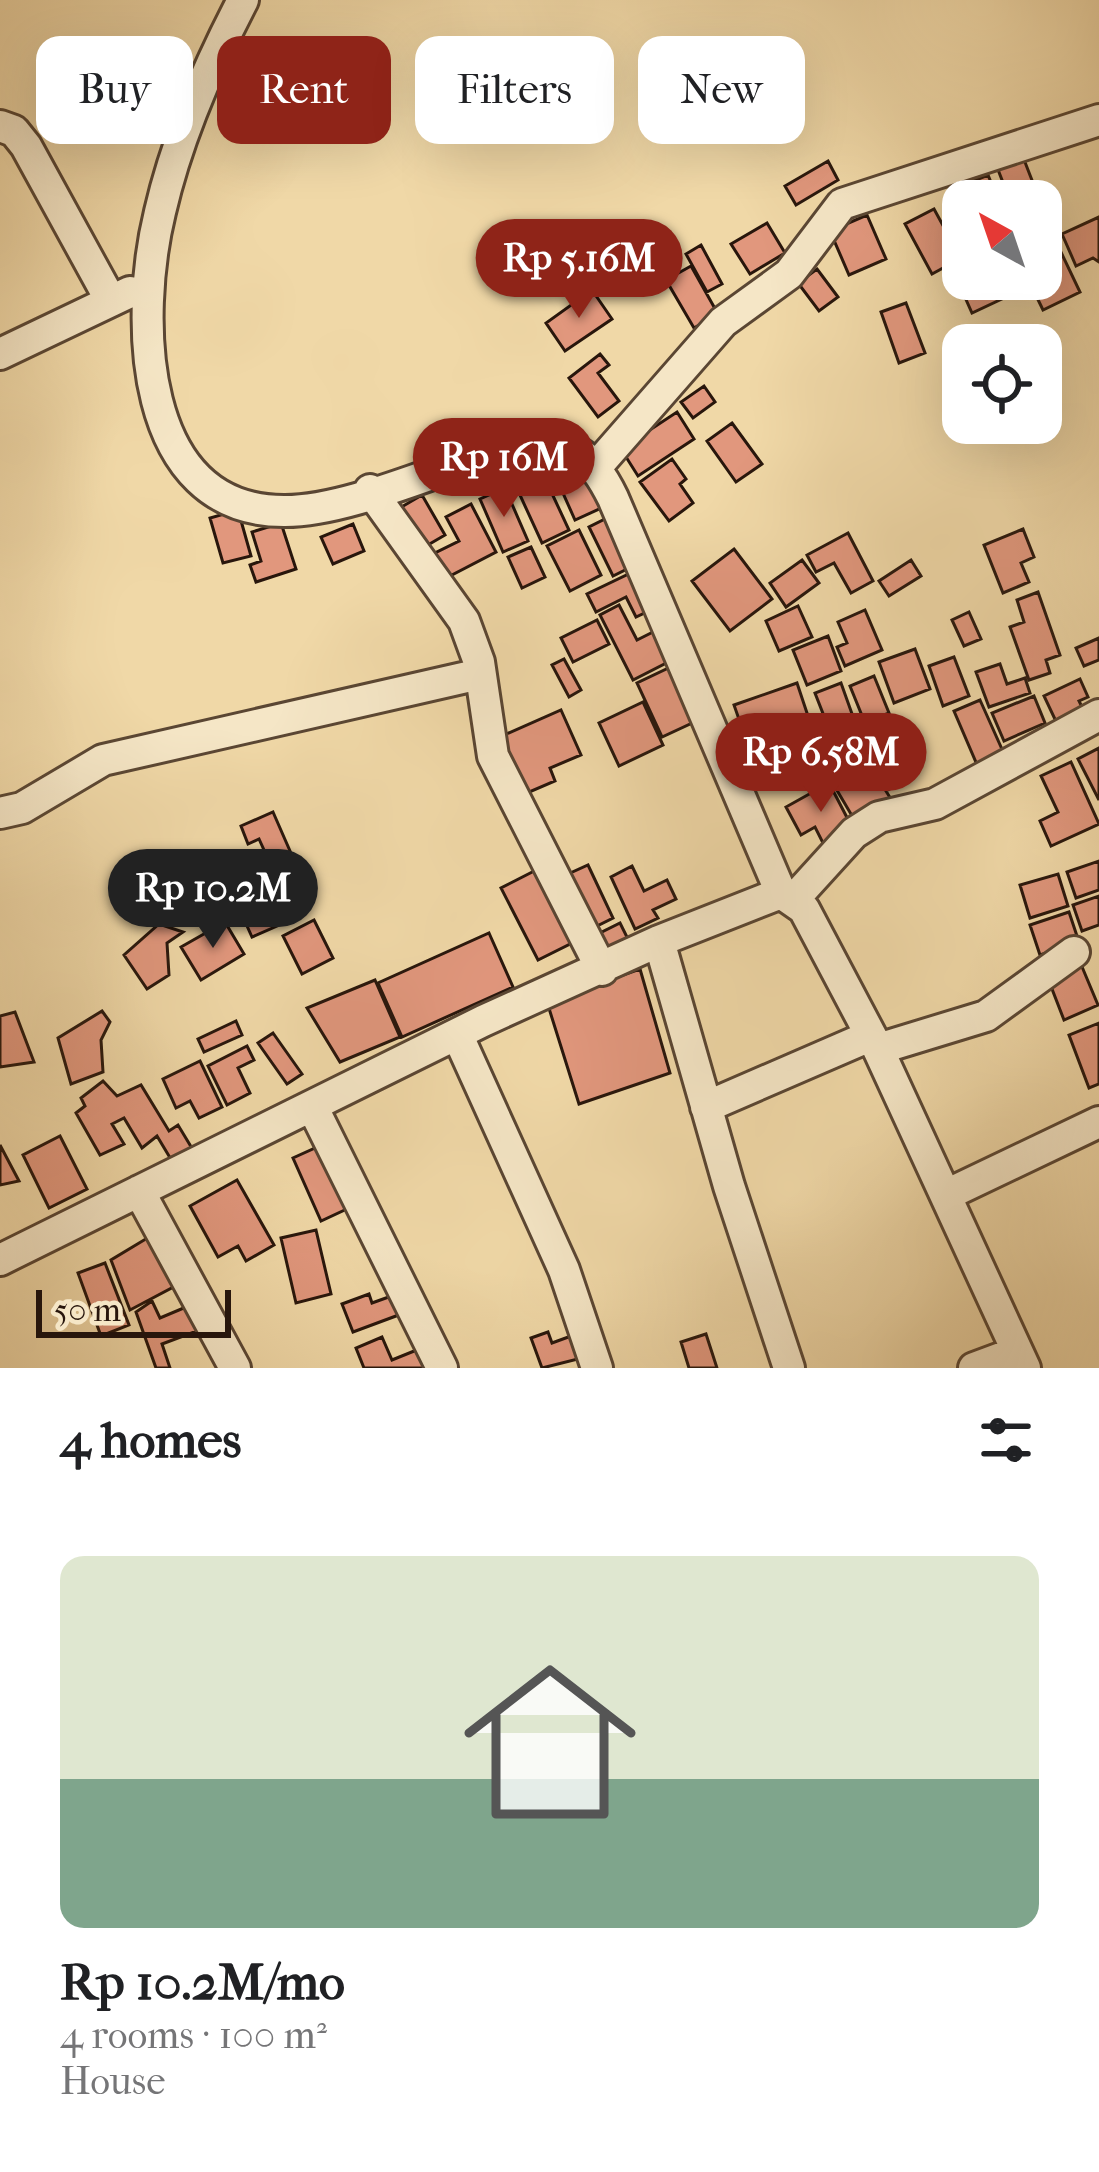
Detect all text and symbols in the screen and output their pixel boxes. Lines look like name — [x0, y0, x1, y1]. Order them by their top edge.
chip: Buy — [36, 36, 193, 144]
chip: Rent — [217, 36, 391, 144]
chip: Filters — [415, 36, 614, 144]
chip: New — [638, 36, 805, 144]
north arrow — [942, 180, 1062, 300]
map controls — [942, 180, 1062, 444]
pin: Rp 5.16M — [455, 219, 703, 321]
text: Rp 5.16M — [503, 235, 655, 281]
button: locate — [942, 324, 1062, 444]
pin: Rp 16M — [406, 418, 602, 520]
text: Rp 16M — [440, 434, 568, 480]
pin: Rp 6.58M — [697, 713, 945, 815]
text: Rp 6.58M — [743, 729, 899, 775]
pin: Rp 10.2M — [89, 849, 337, 951]
text: Rp 10.2M — [135, 865, 291, 911]
scale bar — [36, 1284, 231, 1337]
text: 50 m — [54, 1291, 121, 1330]
icon: filters — [973, 1407, 1039, 1473]
text: 4 homes — [60, 1410, 241, 1470]
icon: home — [442, 1634, 658, 1850]
text: Rp 10.2M/mo — [60, 1952, 345, 2012]
text: 4 rooms · 100 m² — [60, 2012, 327, 2058]
text: House — [60, 2058, 166, 2104]

